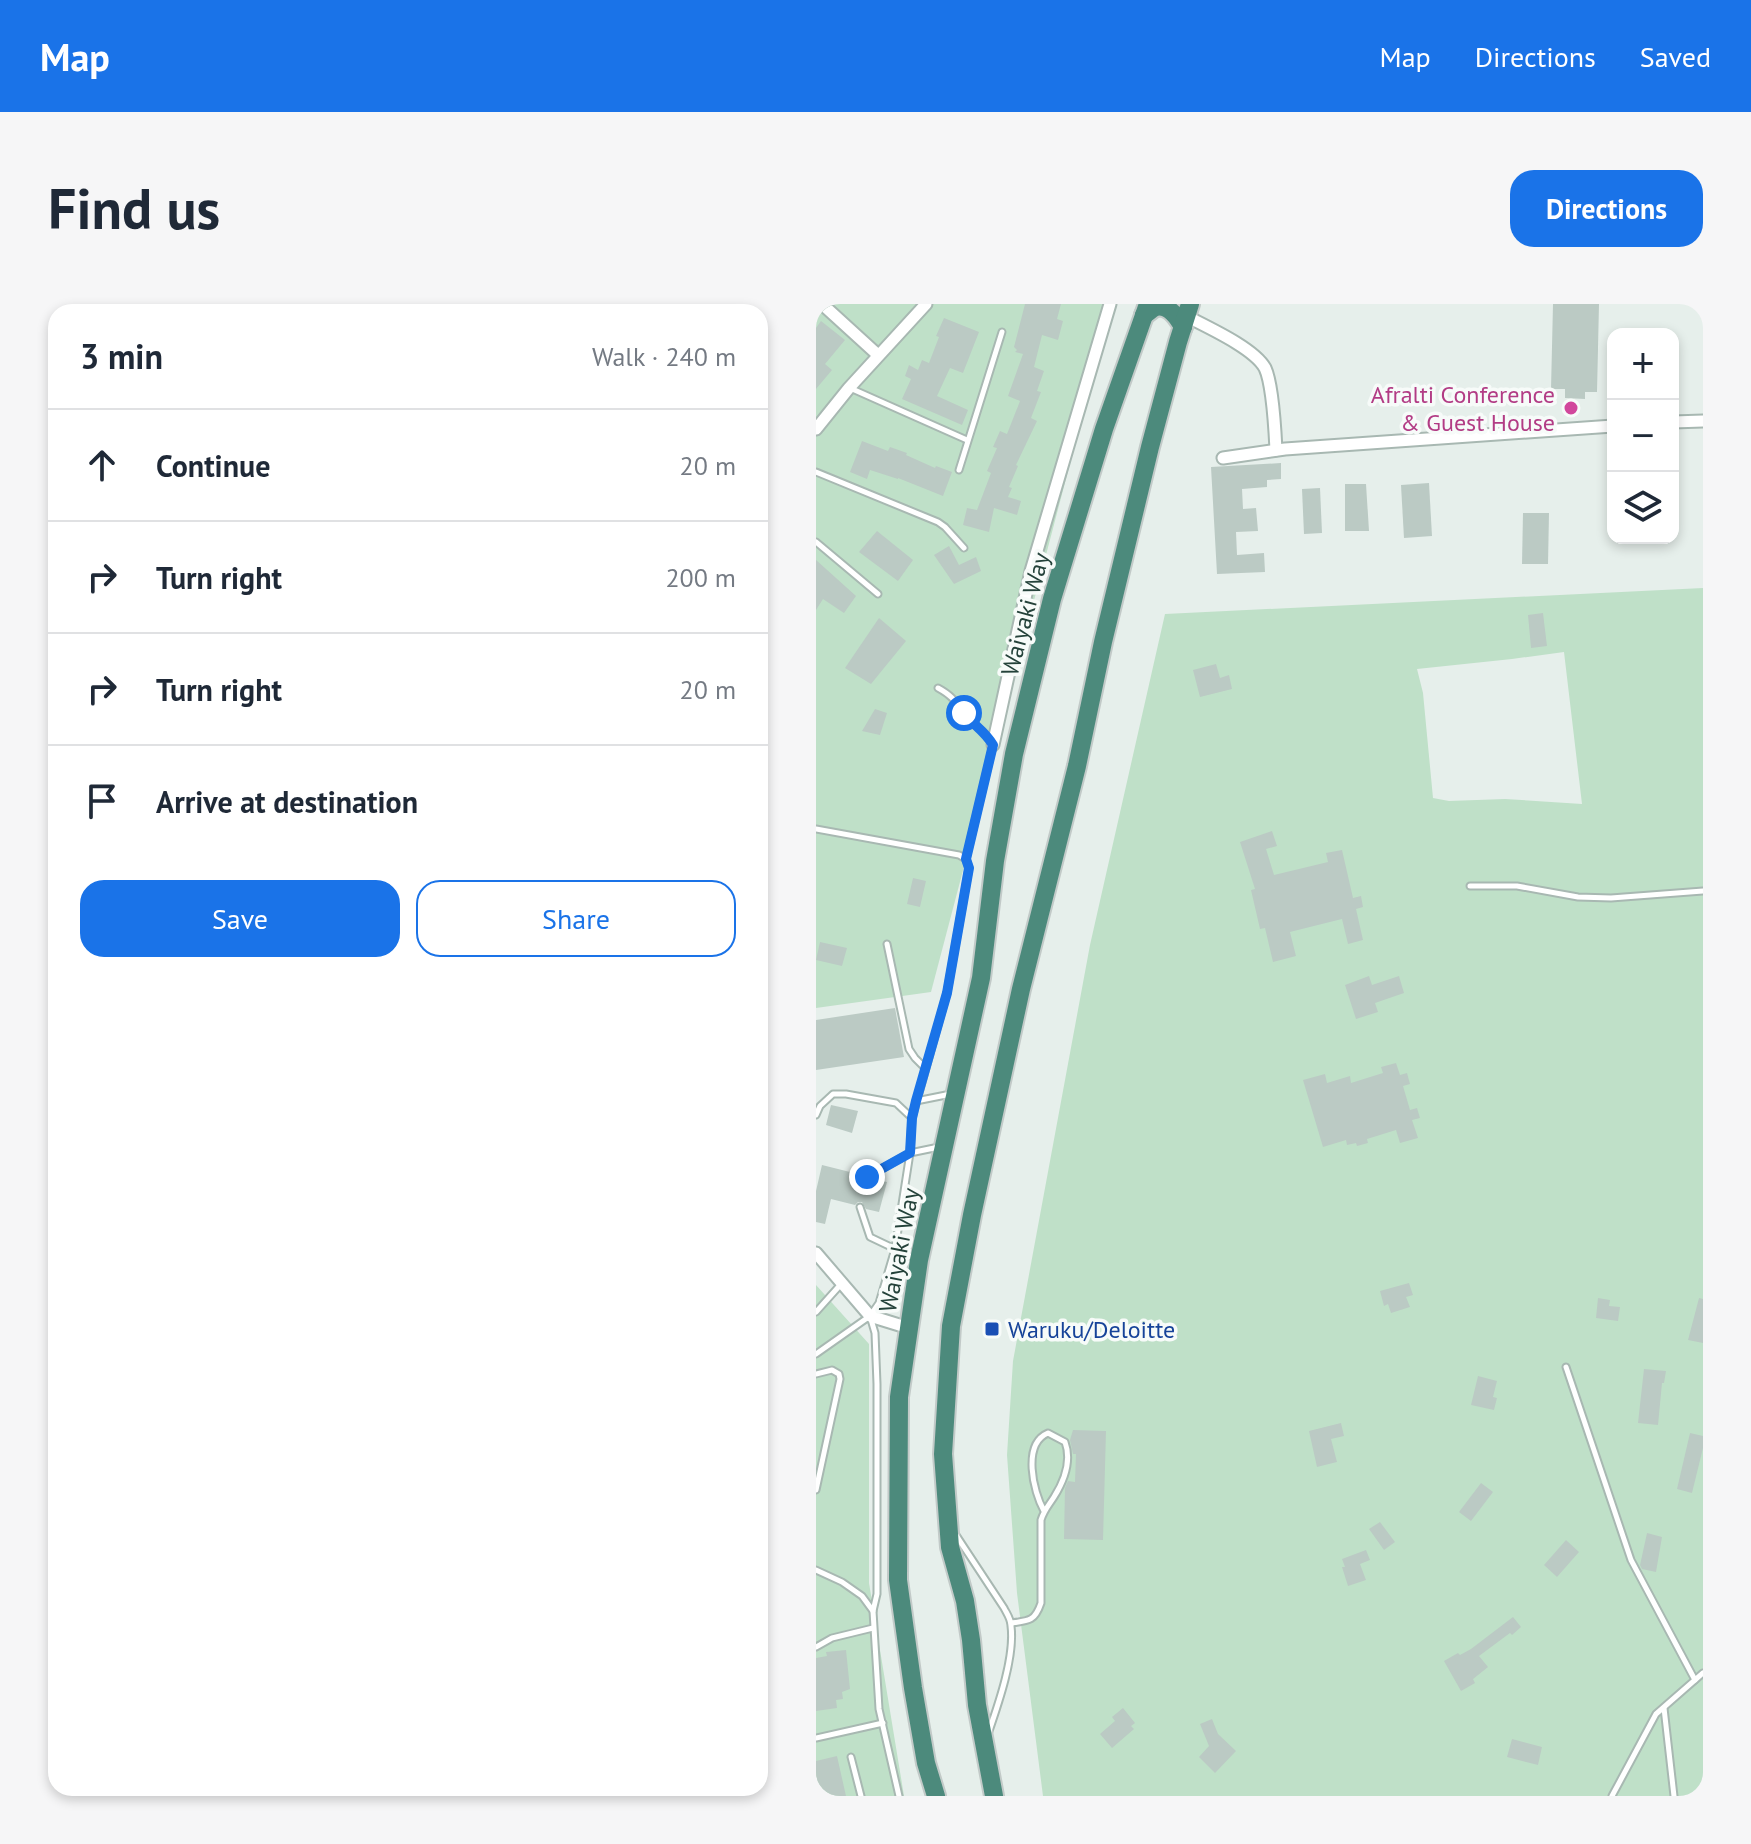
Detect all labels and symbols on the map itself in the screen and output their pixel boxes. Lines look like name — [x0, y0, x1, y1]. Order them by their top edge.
place label: Afralti Conference & Guest House — [1371, 379, 1555, 438]
marker: Afralti Conference & Guest House — [1562, 399, 1580, 417]
street label: Waiyaki Way — [994, 549, 1056, 679]
route start — [946, 695, 982, 731]
route end — [849, 1159, 885, 1195]
street label: Waiyaki Way — [872, 1185, 926, 1315]
place label: Waruku/Deloitte — [1008, 1314, 1175, 1345]
marker: Waruku/Deloitte — [983, 1320, 1001, 1338]

